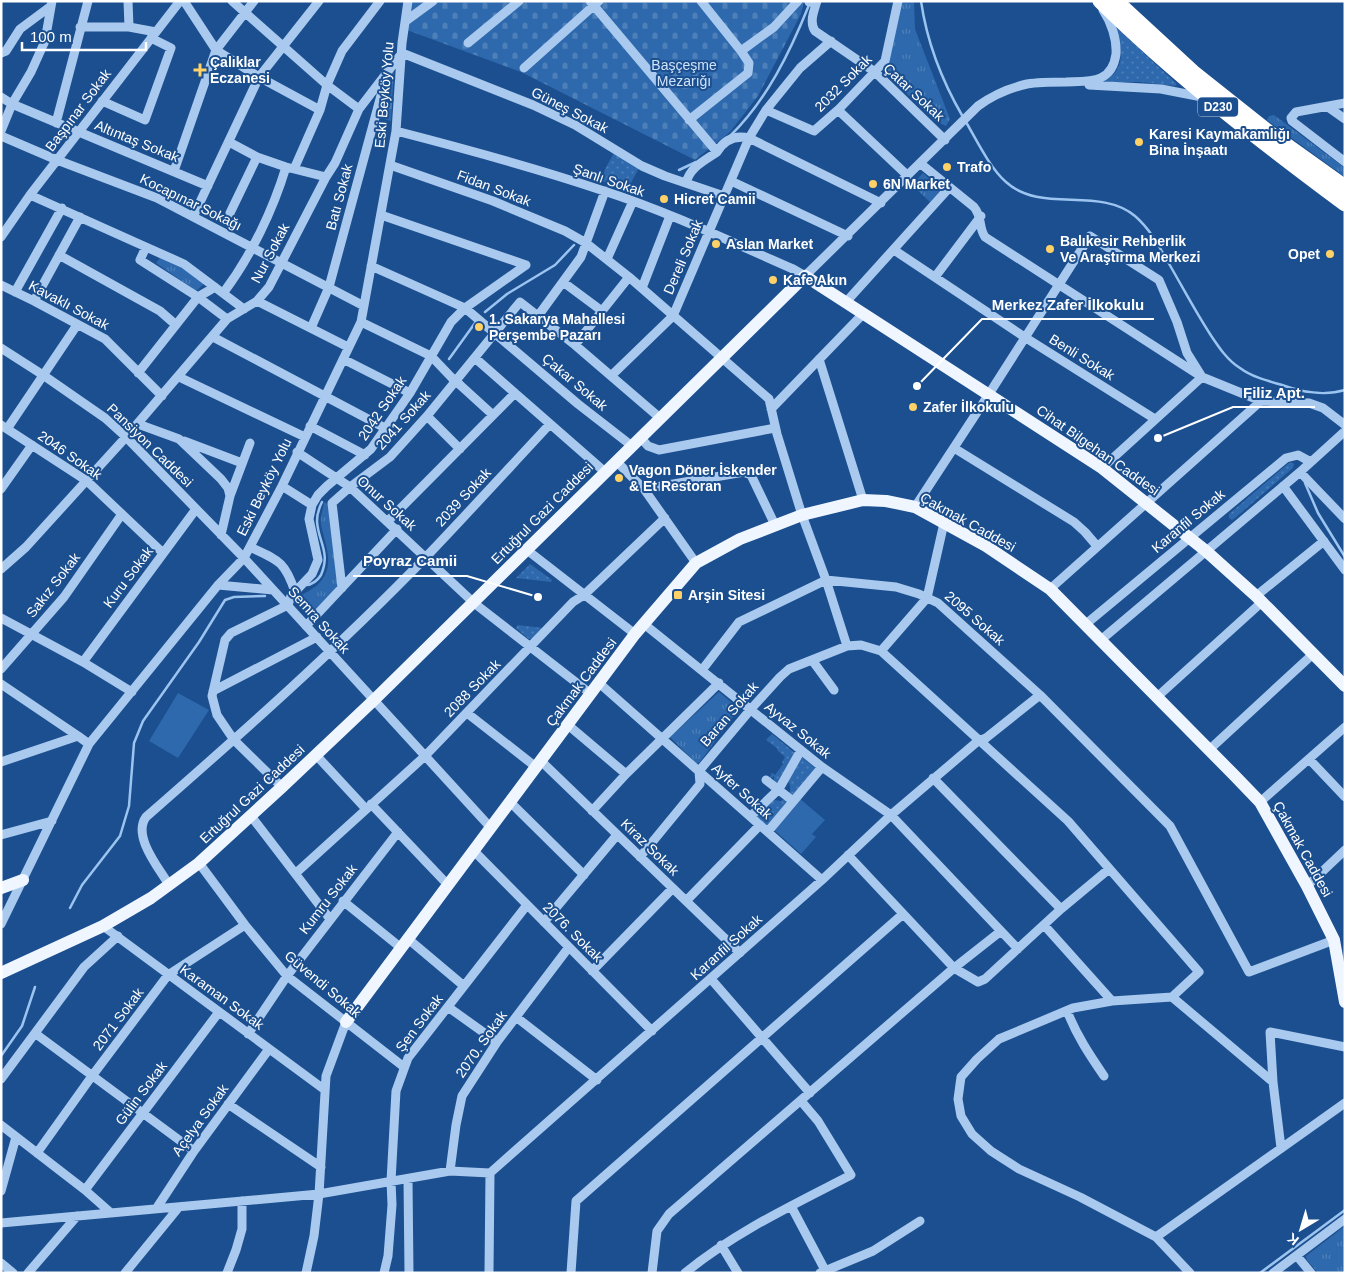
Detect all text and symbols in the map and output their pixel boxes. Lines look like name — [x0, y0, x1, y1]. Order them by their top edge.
scale bar — [22, 20, 146, 52]
text: 100 m — [30, 28, 72, 45]
street label: Eski Beyköy Yolu — [371, 41, 397, 149]
street label: 2032 Sokak — [811, 50, 876, 115]
place label: Çalıklar Eczanesi — [210, 54, 270, 86]
park label: Başçeşme Mezarığı — [651, 57, 717, 89]
street label: Çatar Sokak — [880, 60, 948, 125]
marker: Çalıklar Eczanesi — [194, 64, 206, 76]
street label: Başpınar Sokak — [42, 65, 115, 154]
street label: Güneş Sokak — [529, 84, 612, 137]
road number: D230 — [1198, 98, 1238, 116]
street label: Altıntaş Sokak — [93, 117, 182, 166]
place label: Karesi Kaymakamlığı Bina İnşaatı — [1149, 126, 1290, 158]
marker: Karesi Kaymakamlığı Bina İnşaatı — [1133, 136, 1145, 148]
place label: Trafo — [957, 159, 991, 175]
street label: Şanlı Sokak — [571, 160, 648, 200]
street label: Batı Sokak — [323, 161, 356, 232]
marker: Trafo — [941, 161, 953, 173]
street label: Fidan Sokak — [455, 167, 534, 210]
street label: Kocapınar Sokağı — [137, 170, 245, 234]
place label: 6N Market — [883, 176, 950, 192]
marker: 6N Market — [867, 178, 879, 190]
place label: Hicret Camii — [674, 191, 756, 207]
marker: Hicret Camii — [658, 193, 670, 205]
street label: Dereli Sokak — [660, 216, 706, 297]
street label: Nur Sokak — [248, 220, 293, 286]
place label: Balıkesir Rehberlik Ve Araştırma Merkezi — [1060, 233, 1200, 265]
place label: Aslan Market — [726, 236, 813, 252]
marker: Aslan Market — [710, 238, 722, 250]
marker: Balıkesir Rehberlik Ve Araştırma Merkezi — [1044, 243, 1056, 255]
place label: Opet — [1288, 246, 1320, 262]
marker: Opet — [1324, 248, 1336, 260]
place label: Kafe Akın — [783, 272, 847, 288]
marker: Kafe Akın — [767, 274, 779, 286]
street label: Kavaklı Sokak — [26, 277, 113, 333]
callout: Merkez Zafer İlkokulu — [982, 289, 1154, 319]
text: Merkez Zafer İlkokulu — [992, 296, 1144, 313]
place label: 1. Sakarya Mahallesi Perşembe Pazarı — [489, 311, 625, 343]
marker: 1. Sakarya Mahallesi Perşembe Pazarı — [473, 321, 485, 333]
street label: Benli Sokak — [1046, 331, 1118, 384]
street label: Çakar Sokak — [539, 350, 612, 415]
street label: 2042 Sokak — [355, 372, 410, 443]
callout: Filiz Apt. — [1233, 377, 1315, 407]
text: Filiz Apt. — [1243, 384, 1305, 401]
street label: 2041 Sokak — [372, 386, 434, 453]
place label: Zafer İlkokulu — [923, 399, 1014, 415]
street label: Pansiyon Caddesi — [104, 400, 196, 490]
marker: Zafer İlkokulu — [907, 401, 919, 413]
street label: Cihat Bilgehan Caddesi — [1033, 401, 1163, 499]
street label: 2046 Sokak — [35, 427, 106, 483]
street label: Eski Beyköy Yolu — [233, 436, 295, 538]
street label: Ertuğrul Gazi Caddesi — [488, 459, 596, 567]
place label: Vagon Döner İskender & Et Restoran — [629, 462, 777, 494]
street label: 2039 Sokak — [432, 464, 495, 529]
street label: Onur Sokak — [354, 472, 421, 534]
marker: Vagon Döner İskender & Et Restoran — [613, 472, 625, 484]
street label: Karanfil Sokak — [1148, 485, 1228, 556]
street label: Çakmak Caddesi — [918, 489, 1018, 555]
street label: Kuru Sokak — [100, 542, 157, 611]
callout: Poyraz Camii — [353, 546, 467, 576]
street label: Sakız Sokak — [23, 549, 84, 621]
text: Poyraz Camii — [363, 552, 457, 569]
street label: Semra Sokak — [285, 583, 354, 657]
place label: Arşin Sitesi — [688, 587, 765, 603]
street label: 2095 Sokak — [942, 588, 1009, 649]
marker: Arşin Sitesi — [672, 589, 684, 601]
street label: Çakmak Caddesi — [543, 635, 619, 729]
street label: 2088 Sokak — [441, 655, 504, 720]
street label: Baran Sokak — [697, 678, 762, 750]
street label: Ayvaz Sokak — [762, 698, 835, 762]
street label: Ertuğrul Gazi Caddesi — [196, 741, 308, 847]
street label: Ayfer Sokak — [709, 760, 776, 823]
street label: Çakmak Caddesi — [1270, 799, 1336, 899]
street label: Kiraz Sokak — [618, 815, 683, 879]
street label: Kumru Sokak — [296, 860, 361, 937]
street label: 2076. Sokak — [540, 899, 607, 966]
street label: Karanfil Sokak — [687, 910, 766, 983]
street label: Güvendi Sokak — [281, 947, 365, 1021]
street label: Karaman Sokak — [177, 961, 268, 1033]
street label: 2071 Sokak — [89, 984, 147, 1053]
street label: Şen Sokak — [392, 990, 446, 1055]
street label: 2070. Sokak — [452, 1007, 510, 1080]
street label: Gülin Sokak — [112, 1057, 171, 1128]
street label: Açelya Sokak — [169, 1080, 232, 1159]
north arrow — [1276, 1204, 1326, 1254]
text: K — [1284, 1230, 1302, 1249]

